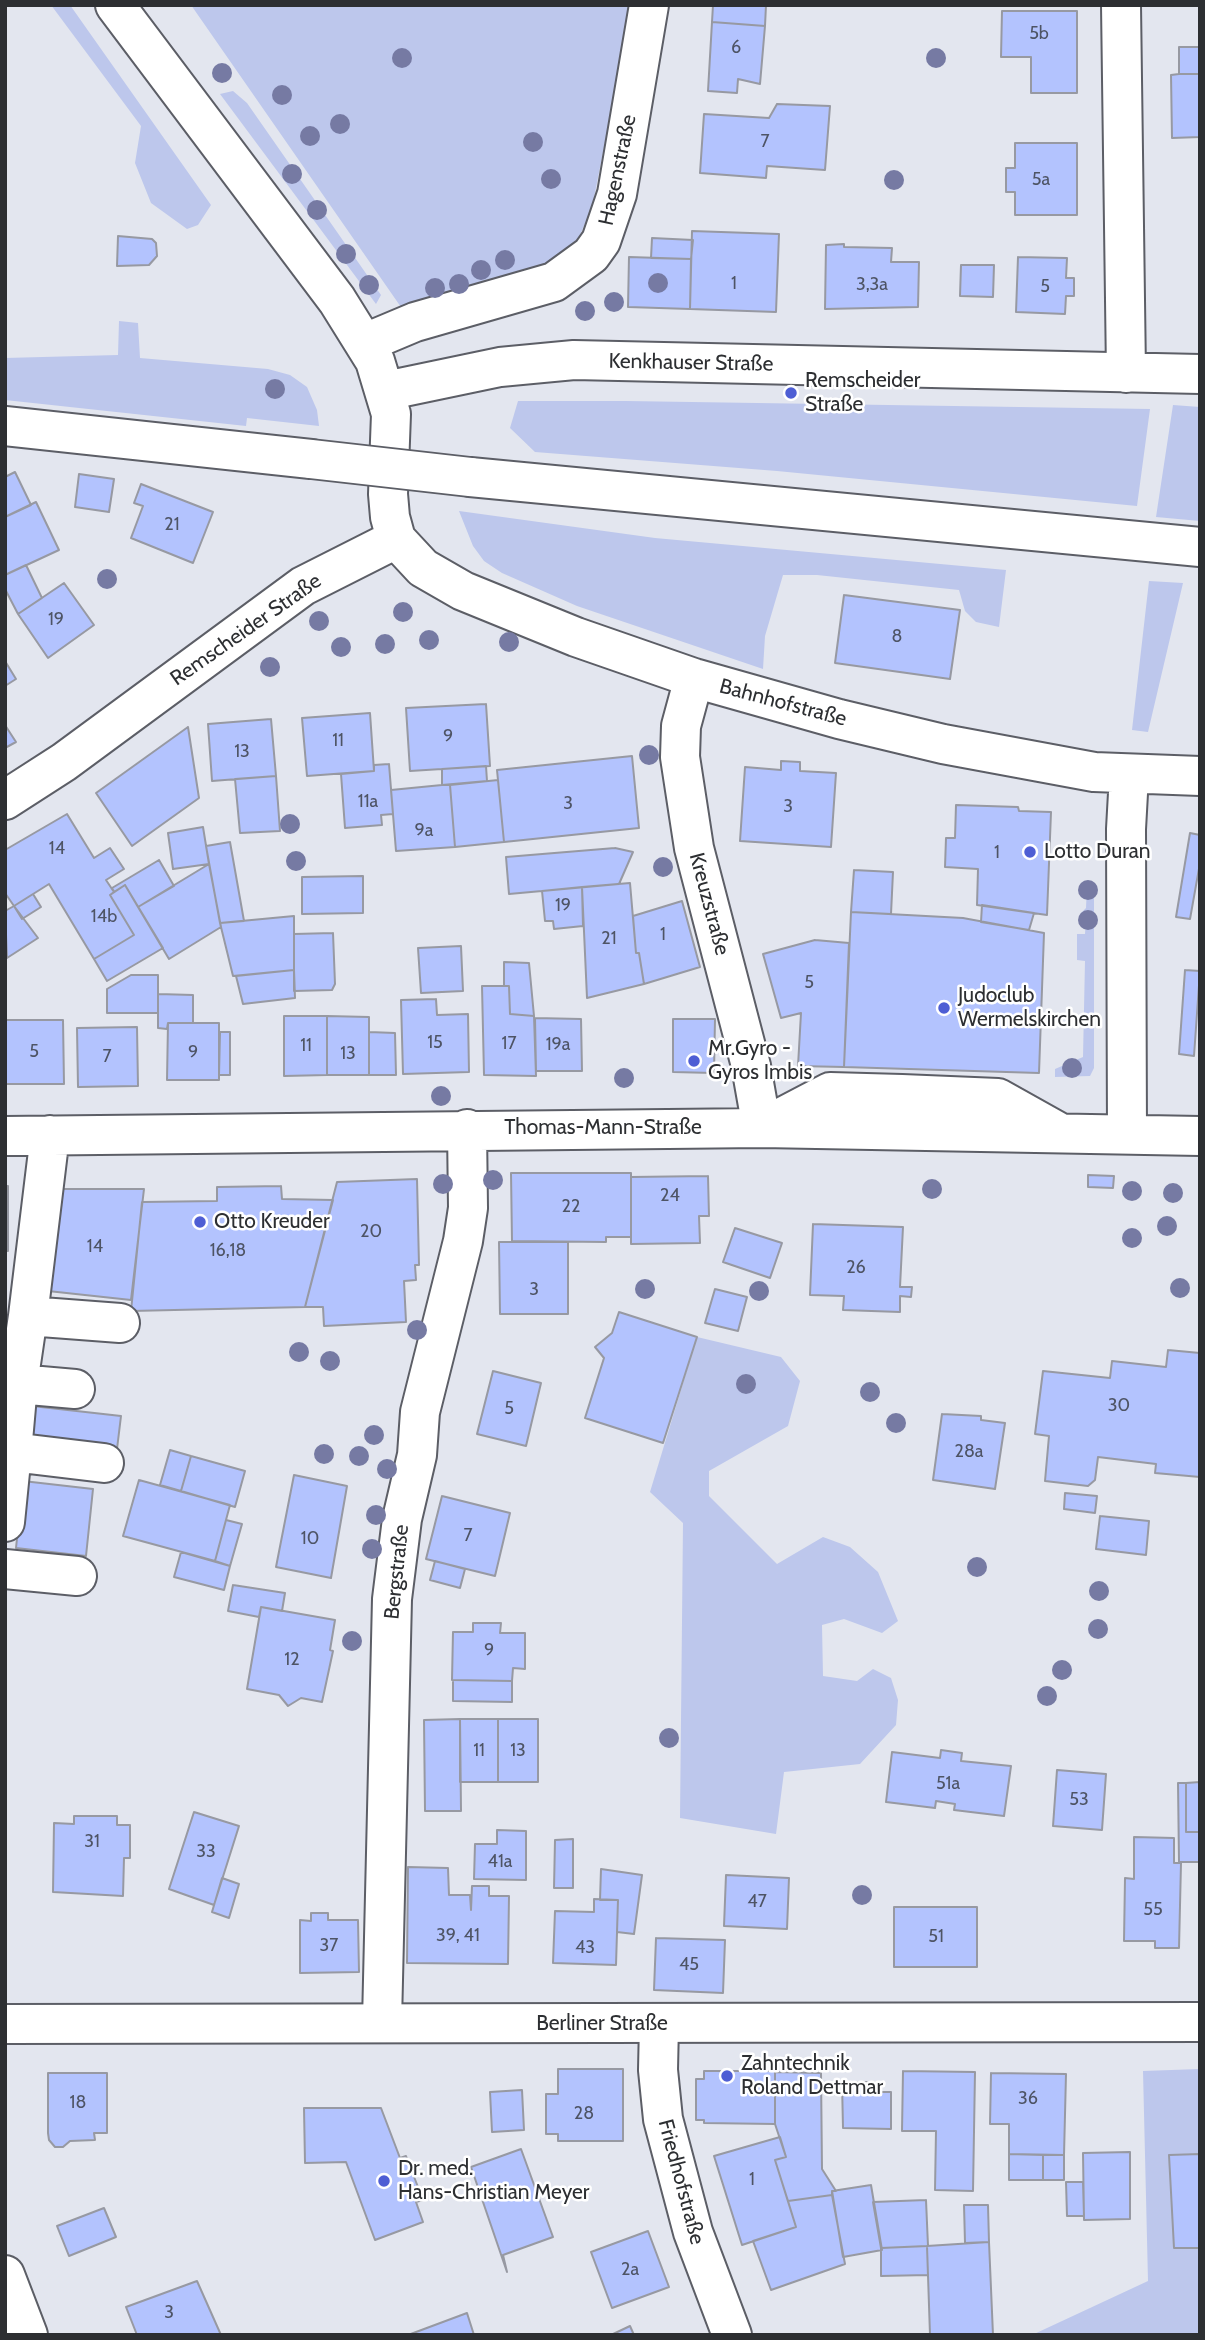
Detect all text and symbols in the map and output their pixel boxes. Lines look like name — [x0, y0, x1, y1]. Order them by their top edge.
house number: 5b — [1029, 23, 1049, 45]
house number: 6 — [731, 37, 741, 59]
street label: Hagenstraße — [594, 112, 642, 228]
house number: 7 — [760, 131, 770, 153]
house number: 5a — [1032, 169, 1050, 191]
house number: 1 — [731, 273, 737, 295]
house number: 3,3a — [856, 274, 888, 296]
house number: 5 — [1040, 276, 1050, 298]
street label: Kenkhauser Straße — [608, 349, 774, 377]
place label: Remscheider Straße — [805, 368, 920, 418]
marker: Remscheider Straße — [783, 385, 799, 401]
house number: 21 — [164, 514, 180, 536]
street label: Remscheider Straße — [166, 569, 326, 691]
house number: 19 — [48, 609, 64, 631]
house number: 8 — [892, 626, 902, 648]
street label: Bahnhofstraße — [717, 674, 849, 732]
house number: 9 — [443, 726, 453, 748]
house number: 11 — [332, 730, 344, 752]
house number: 13 — [234, 741, 250, 763]
house number: 11a — [358, 791, 378, 813]
house number: 3 — [563, 793, 573, 815]
house number: 3 — [783, 796, 793, 818]
house number: 9a — [415, 820, 433, 842]
house number: 14 — [49, 838, 65, 860]
place label: Lotto Duran — [1044, 839, 1151, 865]
house number: 1 — [994, 842, 1000, 864]
marker: Lotto Duran — [1022, 844, 1038, 860]
street label: Kreuzstraße — [683, 850, 735, 958]
house number: 19 — [555, 895, 571, 917]
house number: 14b — [91, 906, 117, 928]
house number: 1 — [660, 924, 666, 946]
house number: 21 — [601, 928, 617, 950]
house number: 5 — [804, 972, 814, 994]
place label: Judoclub Wermelskirchen — [958, 983, 1101, 1033]
marker: Judoclub Wermelskirchen — [936, 1000, 952, 1016]
house number: 15 — [427, 1032, 443, 1054]
house number: 17 — [502, 1033, 516, 1055]
house number: 19a — [546, 1034, 570, 1056]
house number: 11 — [300, 1035, 312, 1057]
place label: Mr.Gyro - Gyros Imbis — [708, 1036, 812, 1086]
house number: 5 — [29, 1041, 39, 1063]
house number: 9 — [188, 1042, 198, 1064]
house number: 13 — [340, 1043, 356, 1065]
house number: 7 — [102, 1046, 112, 1068]
marker: Mr.Gyro - Gyros Imbis — [686, 1053, 702, 1069]
street label: Thomas-Mann-Straße — [504, 1115, 702, 1141]
house number: 24 — [660, 1185, 680, 1207]
house number: 22 — [562, 1196, 580, 1218]
place label: Otto Kreuder — [214, 1209, 330, 1235]
marker: Otto Kreuder — [192, 1214, 208, 1230]
house number: 20 — [360, 1221, 382, 1243]
house number: 14 — [87, 1236, 103, 1258]
house number: 16,18 — [210, 1240, 246, 1262]
house number: 26 — [846, 1257, 866, 1279]
house number: 3 — [529, 1279, 539, 1301]
house number: 30 — [1108, 1395, 1130, 1417]
house number: 5 — [504, 1398, 514, 1420]
house number: 28a — [955, 1441, 983, 1463]
street label: Bergstraße — [379, 1523, 415, 1621]
house number: 7 — [463, 1525, 473, 1547]
house number: 10 — [301, 1528, 319, 1550]
house number: 9 — [484, 1640, 494, 1662]
house number: 12 — [284, 1649, 300, 1671]
house number: 11 — [473, 1740, 485, 1762]
house number: 13 — [510, 1740, 526, 1762]
house number: 51a — [936, 1773, 960, 1795]
house number: 53 — [1069, 1789, 1089, 1811]
house number: 31 — [84, 1831, 100, 1853]
house number: 33 — [196, 1841, 216, 1863]
house number: 41a — [488, 1851, 512, 1873]
house number: 47 — [747, 1891, 767, 1913]
house number: 55 — [1143, 1899, 1163, 1921]
house number: 39, 41 — [436, 1925, 480, 1947]
house number: 51 — [928, 1926, 944, 1948]
house number: 37 — [320, 1935, 338, 1957]
house number: 43 — [575, 1937, 595, 1959]
house number: 45 — [679, 1954, 699, 1976]
street label: Berliner Straße — [536, 2011, 668, 2037]
place label: Zahntechnik Roland Dettmar — [741, 2051, 883, 2101]
marker: Zahntechnik Roland Dettmar — [719, 2068, 735, 2084]
house number: 36 — [1018, 2088, 1038, 2110]
house number: 18 — [70, 2092, 86, 2114]
house number: 28 — [574, 2103, 594, 2125]
street label: Friedhofstraße — [652, 2117, 710, 2247]
place label: Dr. med. Hans-Christian Meyer — [398, 2156, 589, 2206]
house number: 1 — [749, 2169, 755, 2191]
marker: Dr. med. Hans-Christian Meyer — [376, 2173, 392, 2189]
house number: 2a — [621, 2259, 639, 2281]
house number: 3 — [164, 2302, 174, 2324]

